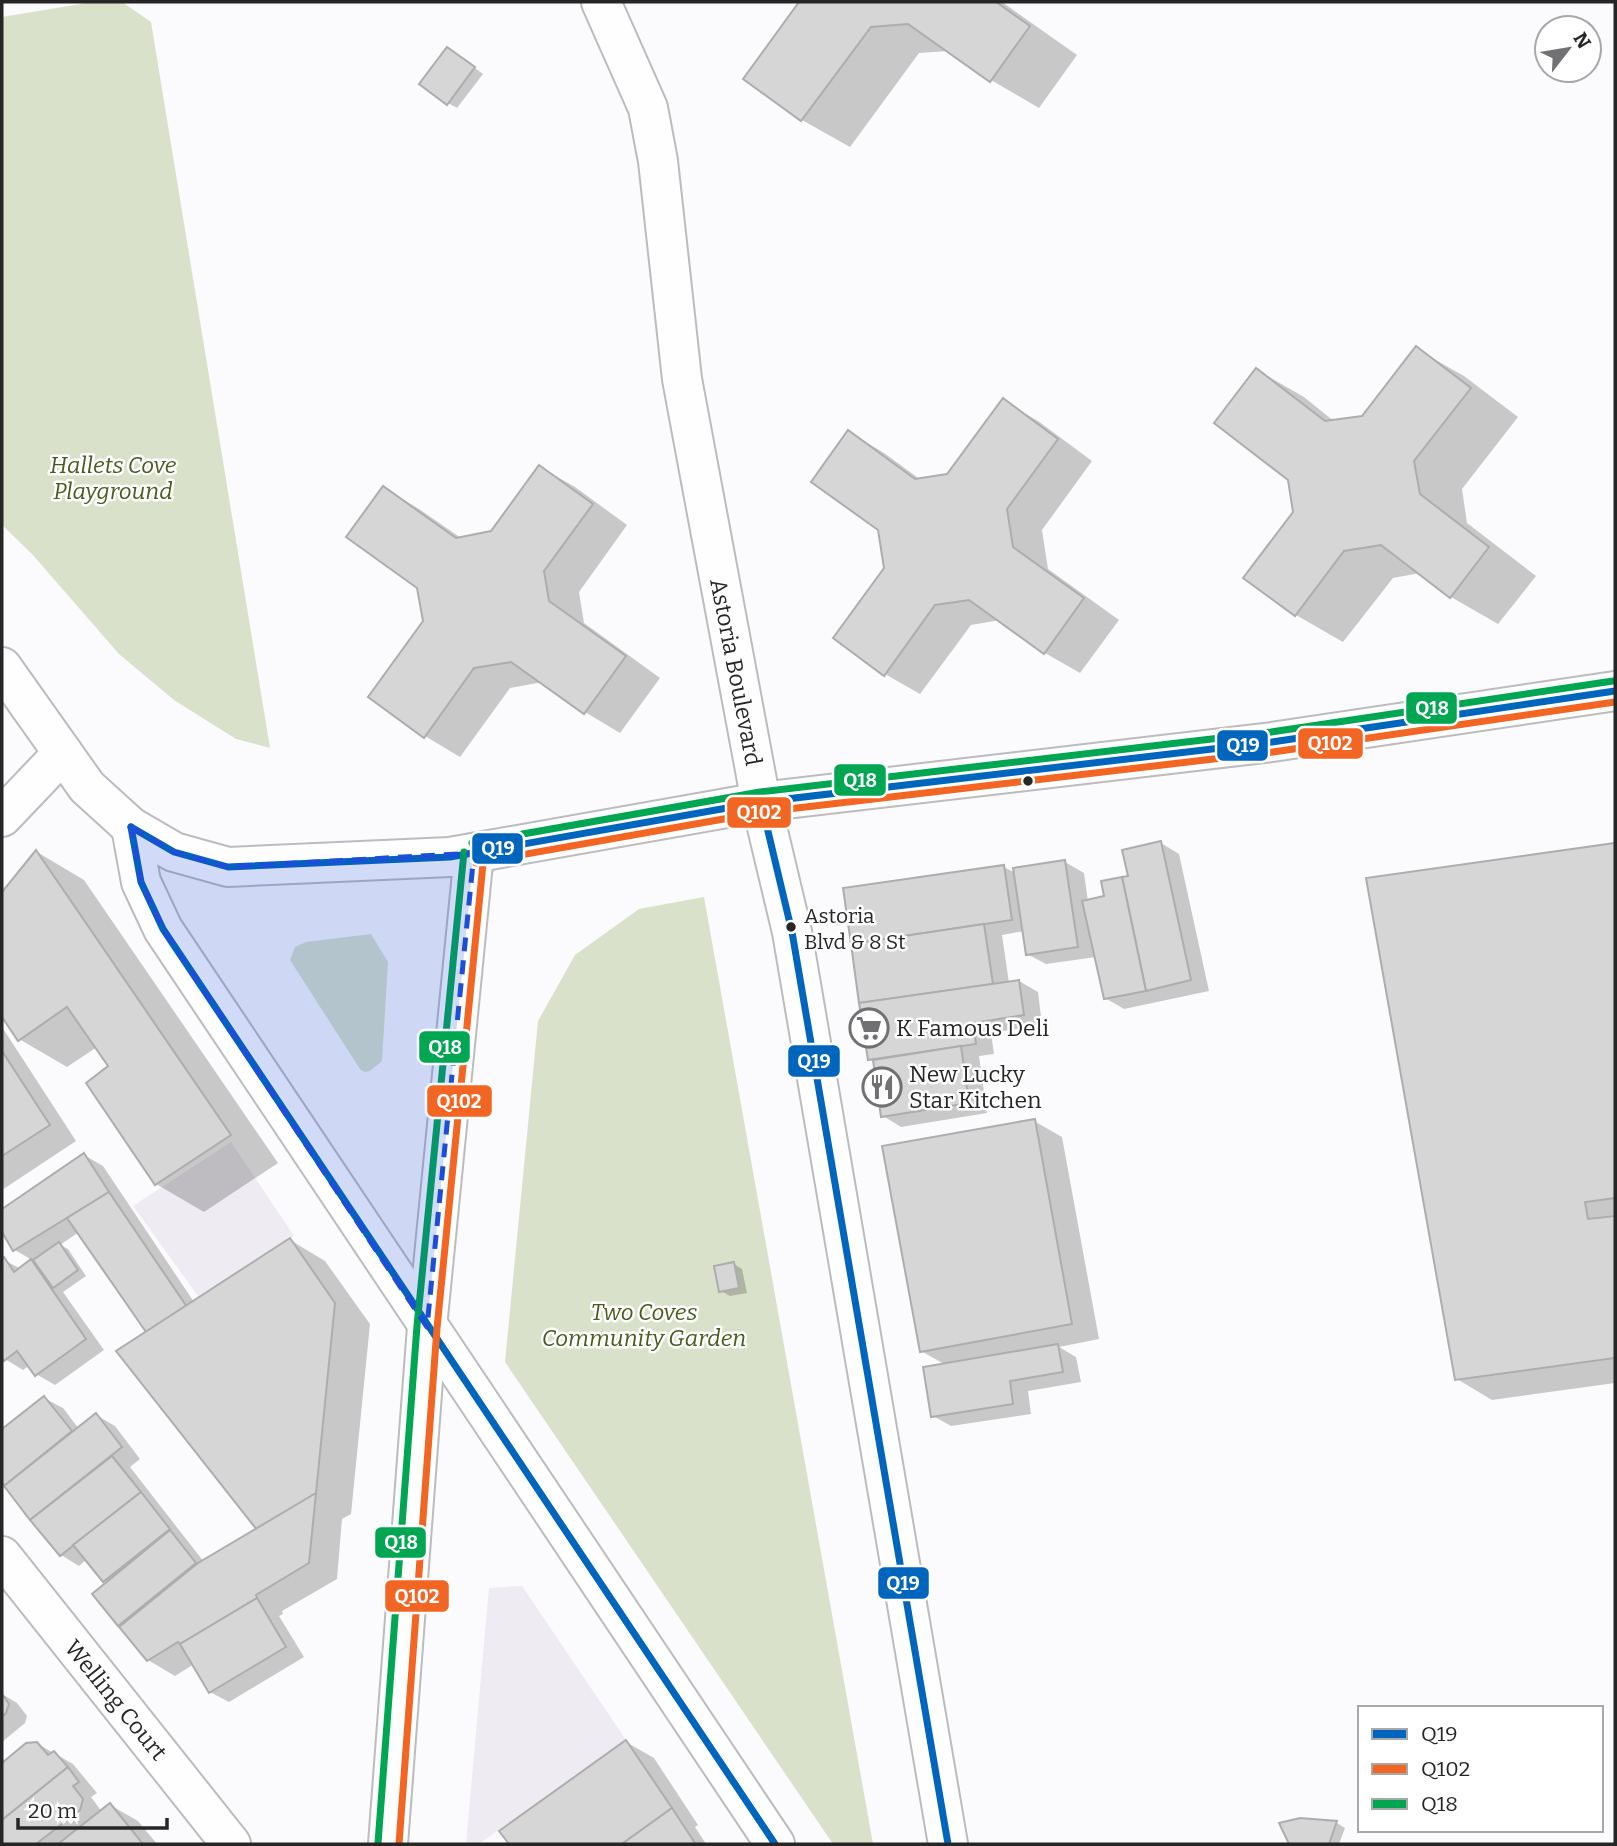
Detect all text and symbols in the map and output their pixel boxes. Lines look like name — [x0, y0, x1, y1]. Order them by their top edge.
north arrow — [1533, 14, 1603, 84]
text: N — [1569, 28, 1596, 53]
park label: Hallets Cove Playground — [50, 451, 177, 505]
street label: Astoria Boulevard — [704, 576, 768, 768]
line badge: Q18 — [1405, 691, 1458, 725]
text: Q18 — [1415, 697, 1449, 720]
line badge: Q102 — [1297, 727, 1364, 760]
line badge: Q19 — [1216, 729, 1269, 762]
text: Q102 — [1308, 732, 1353, 755]
text: Q19 — [1226, 734, 1260, 757]
line badge: Q18 — [833, 763, 887, 797]
text: Q18 — [843, 769, 877, 792]
unlabelled marker — [1021, 774, 1035, 788]
line badge: Q102 — [726, 796, 792, 829]
text: Q102 — [737, 801, 782, 824]
line badge: Q19 — [471, 832, 524, 865]
text: Q19 — [481, 837, 515, 860]
place label: Astoria Blvd & 8 St — [804, 903, 906, 955]
marker: Astoria Blvd & 8 St — [784, 920, 798, 934]
supermarket icon: K Famous Deli — [848, 1007, 890, 1049]
place label: K Famous Deli — [896, 1014, 1049, 1042]
line badge: Q18 — [418, 1030, 471, 1064]
text: Q18 — [428, 1036, 462, 1059]
line badge: Q19 — [787, 1044, 841, 1078]
text: Q19 — [797, 1050, 831, 1073]
place label: New Lucky Star Kitchen — [909, 1060, 1042, 1114]
restaurant icon: New Lucky Star Kitchen — [861, 1066, 903, 1108]
line badge: Q102 — [426, 1084, 493, 1118]
text: Q102 — [437, 1090, 482, 1113]
park label: Two Coves Community Garden — [542, 1298, 746, 1352]
line badge: Q18 — [374, 1526, 427, 1559]
text: Q18 — [384, 1531, 418, 1554]
line badge: Q19 — [877, 1566, 930, 1600]
text: Q19 — [886, 1572, 920, 1595]
line badge: Q102 — [384, 1579, 450, 1613]
text: Q102 — [395, 1585, 440, 1608]
street label: Welling Court — [59, 1634, 173, 1766]
legend — [1358, 1706, 1603, 1832]
text: Q19 — [1421, 1721, 1458, 1747]
text: Q102 — [1421, 1756, 1470, 1782]
scale bar — [18, 1786, 166, 1830]
text: Q18 — [1421, 1791, 1458, 1817]
text: 20 m — [28, 1798, 77, 1824]

